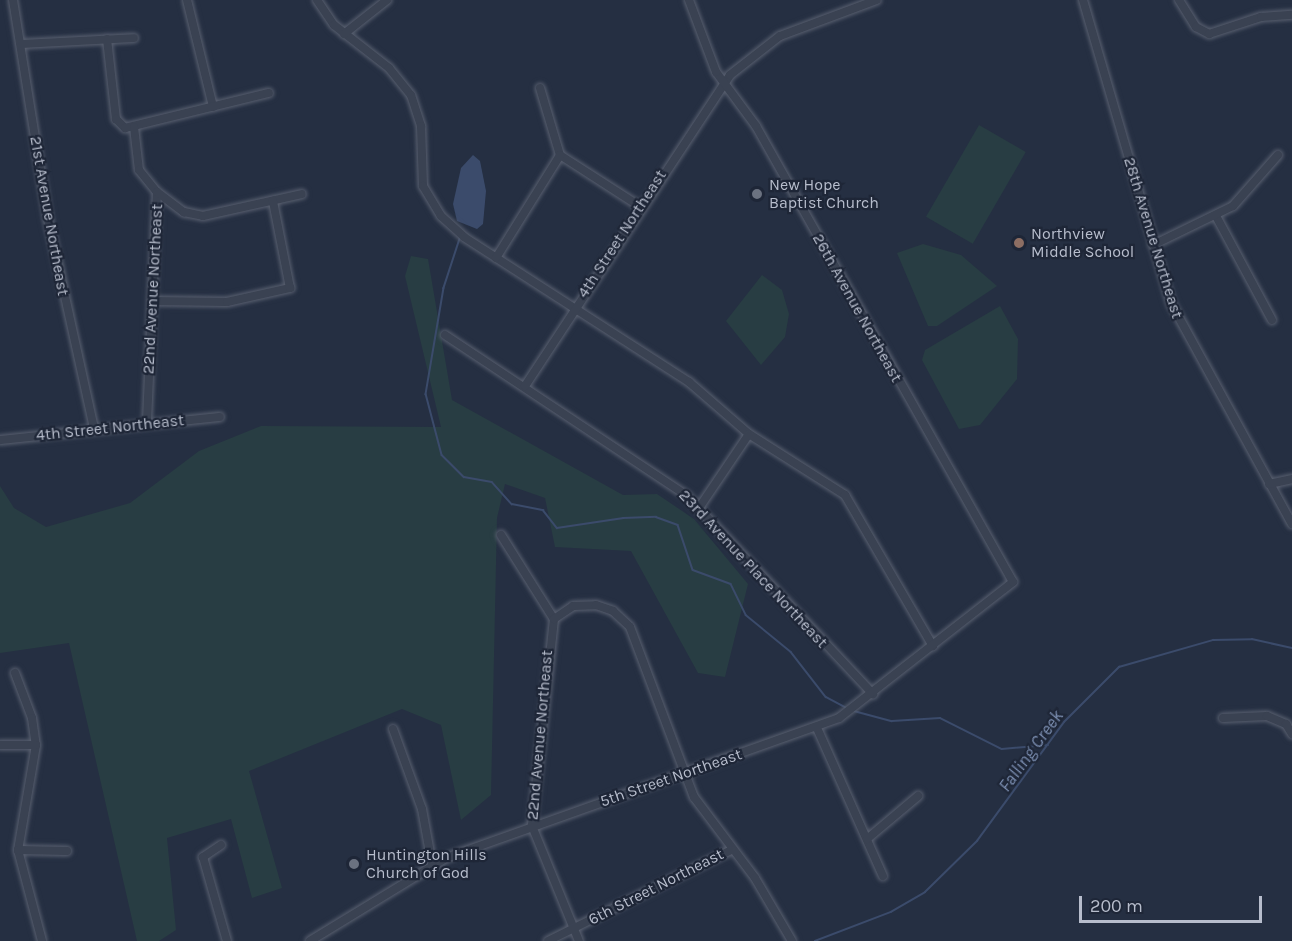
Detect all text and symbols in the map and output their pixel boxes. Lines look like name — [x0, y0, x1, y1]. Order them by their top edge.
street label: 21st Avenue Northeast — [25, 135, 73, 297]
street label: 28th Avenue Northeast — [1119, 155, 1187, 321]
street label: 4th Street Northeast — [573, 166, 671, 302]
place label: New Hope Baptist Church — [769, 175, 879, 213]
marker: New Hope Baptist Church — [750, 187, 764, 201]
street label: 22nd Avenue Northeast — [139, 203, 167, 375]
place label: Northview Middle School — [1031, 224, 1134, 262]
street label: 26th Avenue Northeast — [808, 230, 906, 386]
marker: Northview Middle School — [1012, 236, 1026, 250]
street label: 4th Street Northeast — [35, 411, 185, 445]
street label: 23rd Avenue Place Northeast — [675, 486, 831, 652]
street label: 22nd Avenue Northeast — [523, 649, 557, 821]
water label: Falling Creek — [994, 706, 1068, 796]
street label: 5th Street Northeast — [598, 745, 744, 811]
place label: Huntington Hills Church of God — [366, 845, 487, 883]
street label: 6th Street Northeast — [585, 845, 727, 929]
marker: Huntington Hills Church of God — [347, 857, 361, 871]
scale bar — [1082, 884, 1265, 922]
text: 200 m — [1090, 895, 1143, 917]

